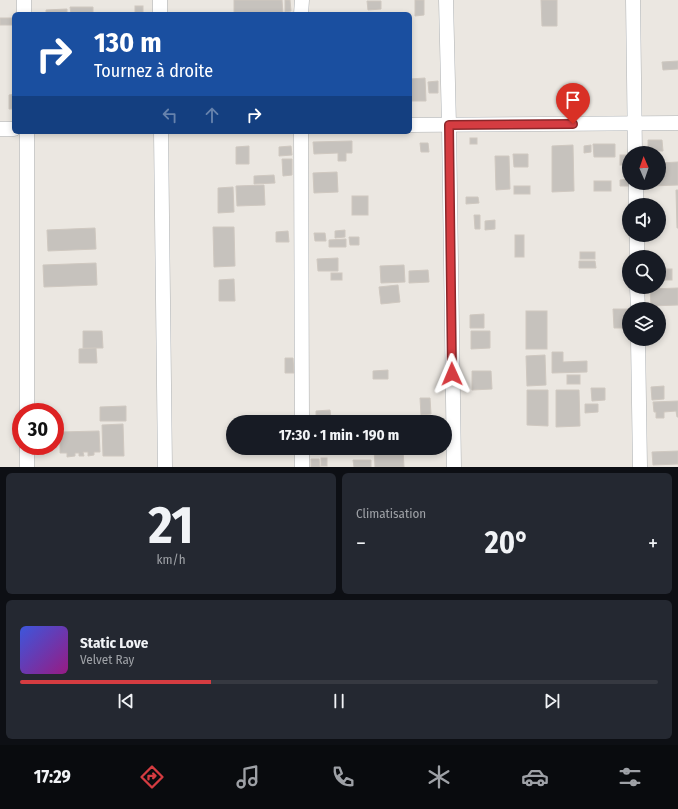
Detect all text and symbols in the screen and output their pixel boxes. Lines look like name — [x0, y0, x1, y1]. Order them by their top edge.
text: 130 m — [94, 26, 162, 59]
icon: right — [28, 28, 80, 80]
text: Tournez à droite — [94, 60, 213, 82]
pin — [556, 83, 590, 124]
icon: arrive — [562, 89, 584, 111]
icon: left — [159, 104, 181, 126]
icon: ahead — [201, 104, 223, 126]
icon: right — [243, 104, 265, 126]
north arrow — [622, 146, 666, 190]
map controls — [622, 146, 666, 346]
button: sound — [622, 198, 666, 242]
button: search — [622, 250, 666, 294]
button: layers — [622, 302, 666, 346]
position arrow — [431, 353, 473, 395]
speed limit sign: 30 — [12, 403, 64, 455]
text: 17:30 · 1 min · 190 m — [279, 426, 399, 444]
text: 21 — [148, 494, 194, 557]
text: Climatisation — [356, 506, 426, 521]
text: 20° — [485, 525, 529, 561]
text: − — [356, 530, 366, 557]
text: + — [648, 530, 658, 557]
text: km/h — [157, 552, 186, 567]
text: Static Love — [80, 634, 148, 652]
text: Velvet Ray — [80, 652, 134, 667]
icon: previous — [115, 690, 137, 712]
icon: pause — [328, 690, 350, 712]
icon: next — [541, 690, 563, 712]
icon: directions — [138, 763, 166, 791]
icon: music — [234, 763, 262, 791]
icon: phone — [329, 763, 357, 791]
icon: climate — [425, 763, 453, 791]
icon: car — [521, 763, 549, 791]
icon: filters — [616, 763, 644, 791]
text: 17:29 — [34, 766, 71, 788]

